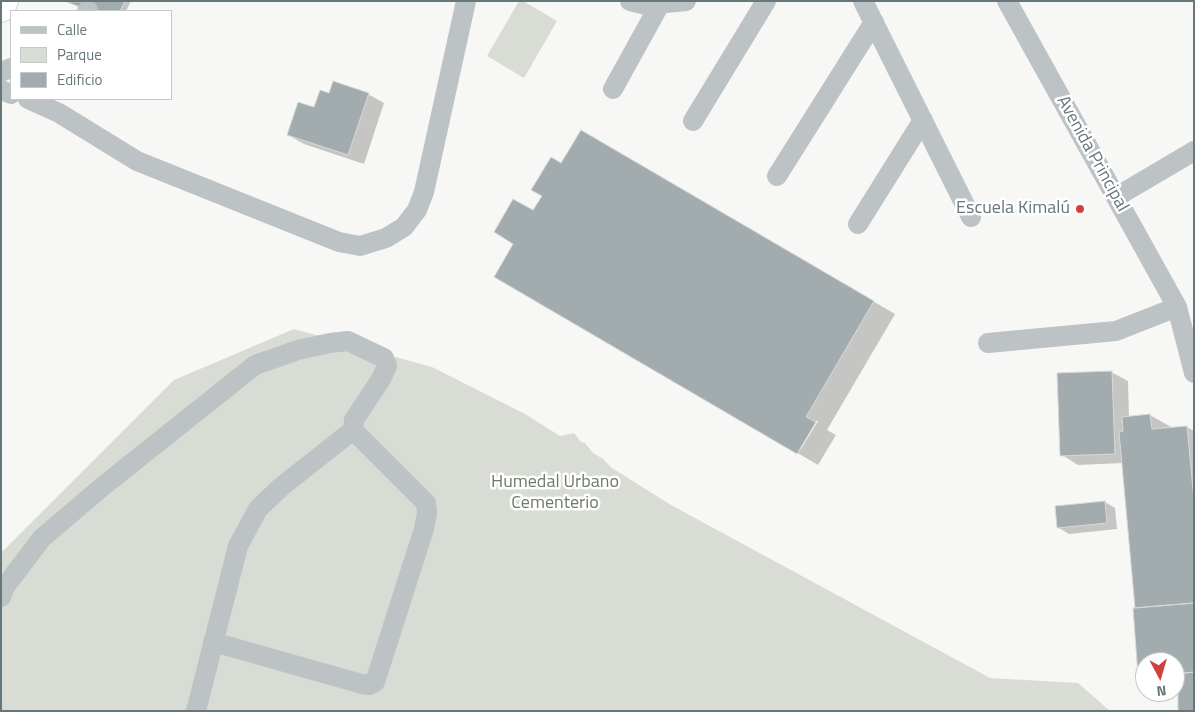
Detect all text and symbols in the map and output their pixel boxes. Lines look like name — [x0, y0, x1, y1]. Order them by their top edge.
legend — [10, 10, 172, 100]
text: Calle — [57, 18, 87, 41]
text: Parque — [57, 43, 102, 66]
text: Edificio — [57, 68, 102, 91]
street label: Avenida Principal — [1051, 92, 1133, 216]
place label: Escuela Kimalú — [956, 198, 1070, 220]
marker: Escuela Kimalú — [1074, 203, 1086, 215]
park label: Humedal Urbano Cementerio — [491, 472, 619, 514]
north arrow — [1135, 652, 1185, 702]
text: N — [1156, 680, 1167, 702]

